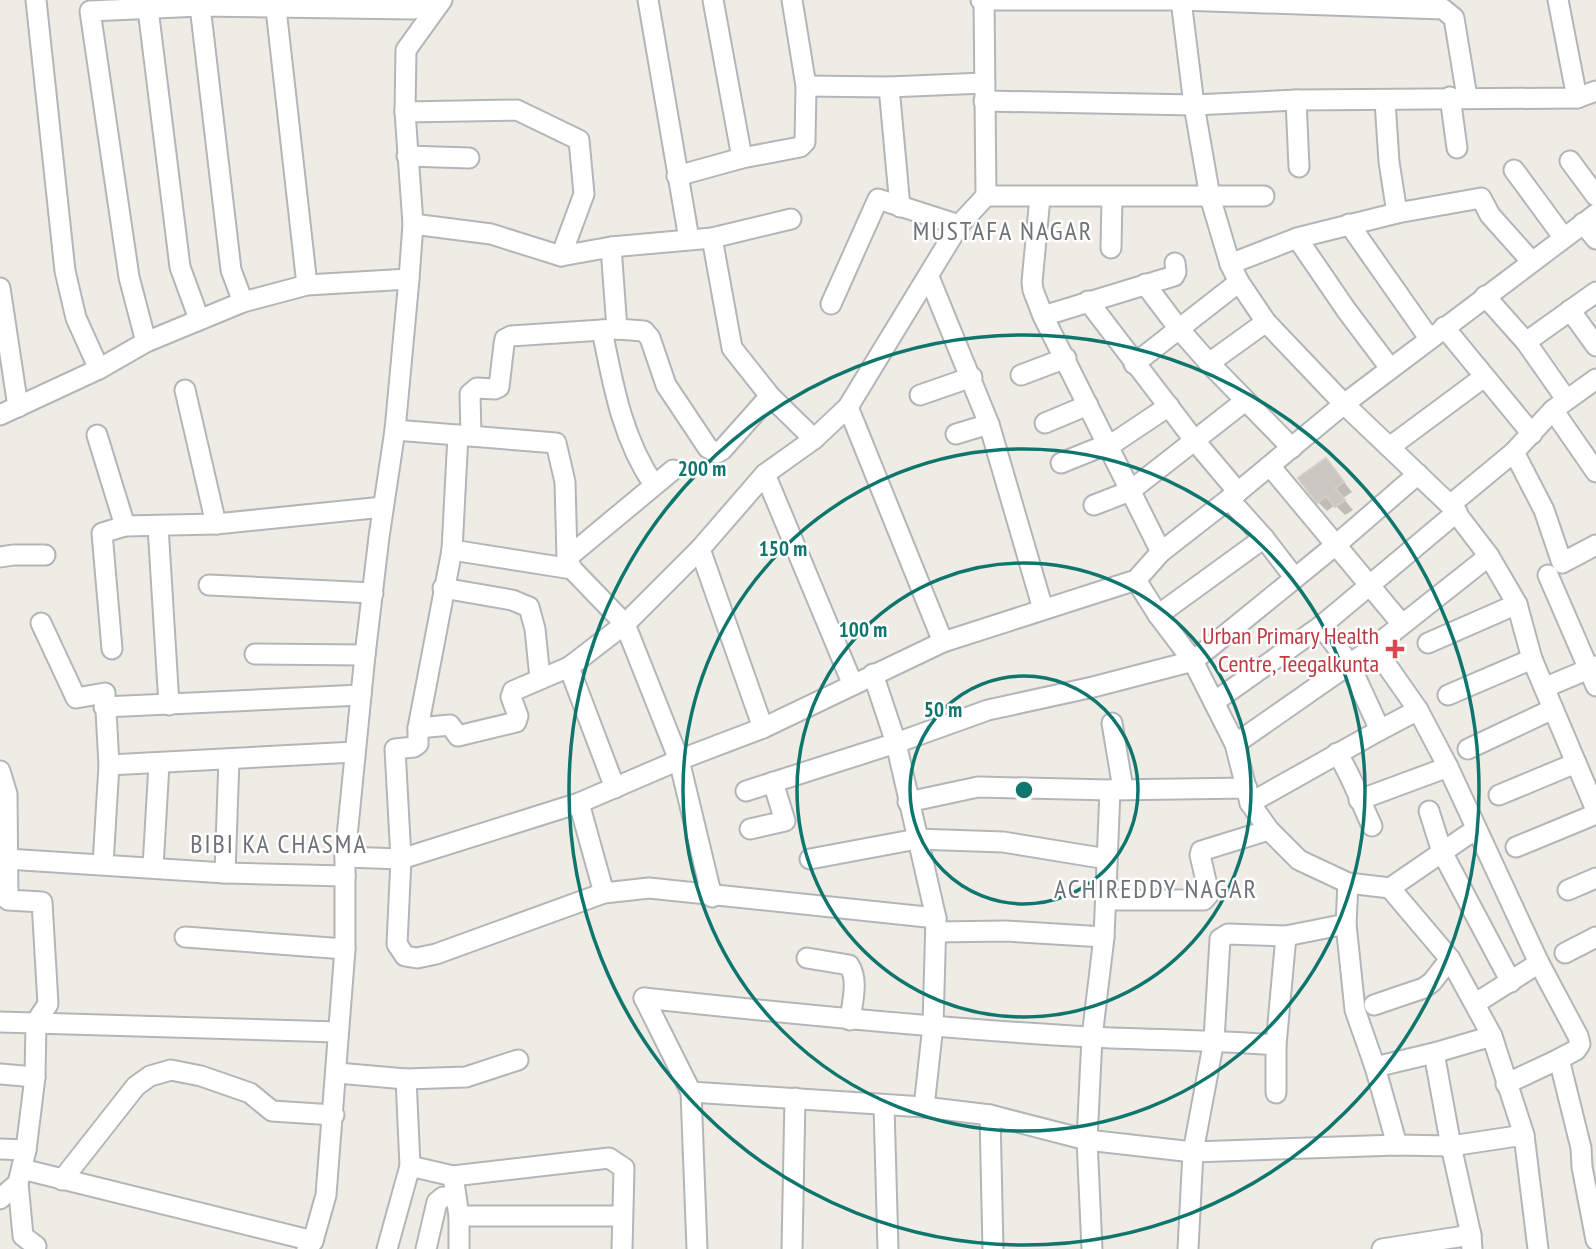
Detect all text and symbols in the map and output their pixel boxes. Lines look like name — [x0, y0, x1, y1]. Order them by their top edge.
district label: MUSTAFA NAGAR — [913, 214, 1093, 247]
text: 200 m — [678, 455, 726, 482]
text: 150 m — [759, 535, 807, 562]
text: 100 m — [839, 616, 887, 643]
place label: Urban Primary Health Centre, Teegalkunta — [1202, 620, 1379, 679]
marker: Urban Primary Health Centre, Teegalkunta — [1385, 639, 1405, 659]
text: 50 m — [924, 696, 962, 723]
centre of rings — [1012, 778, 1036, 802]
district label: BIBI KA CHASMA — [190, 827, 368, 860]
district label: ACHIREDDY NAGAR — [1054, 872, 1258, 905]

